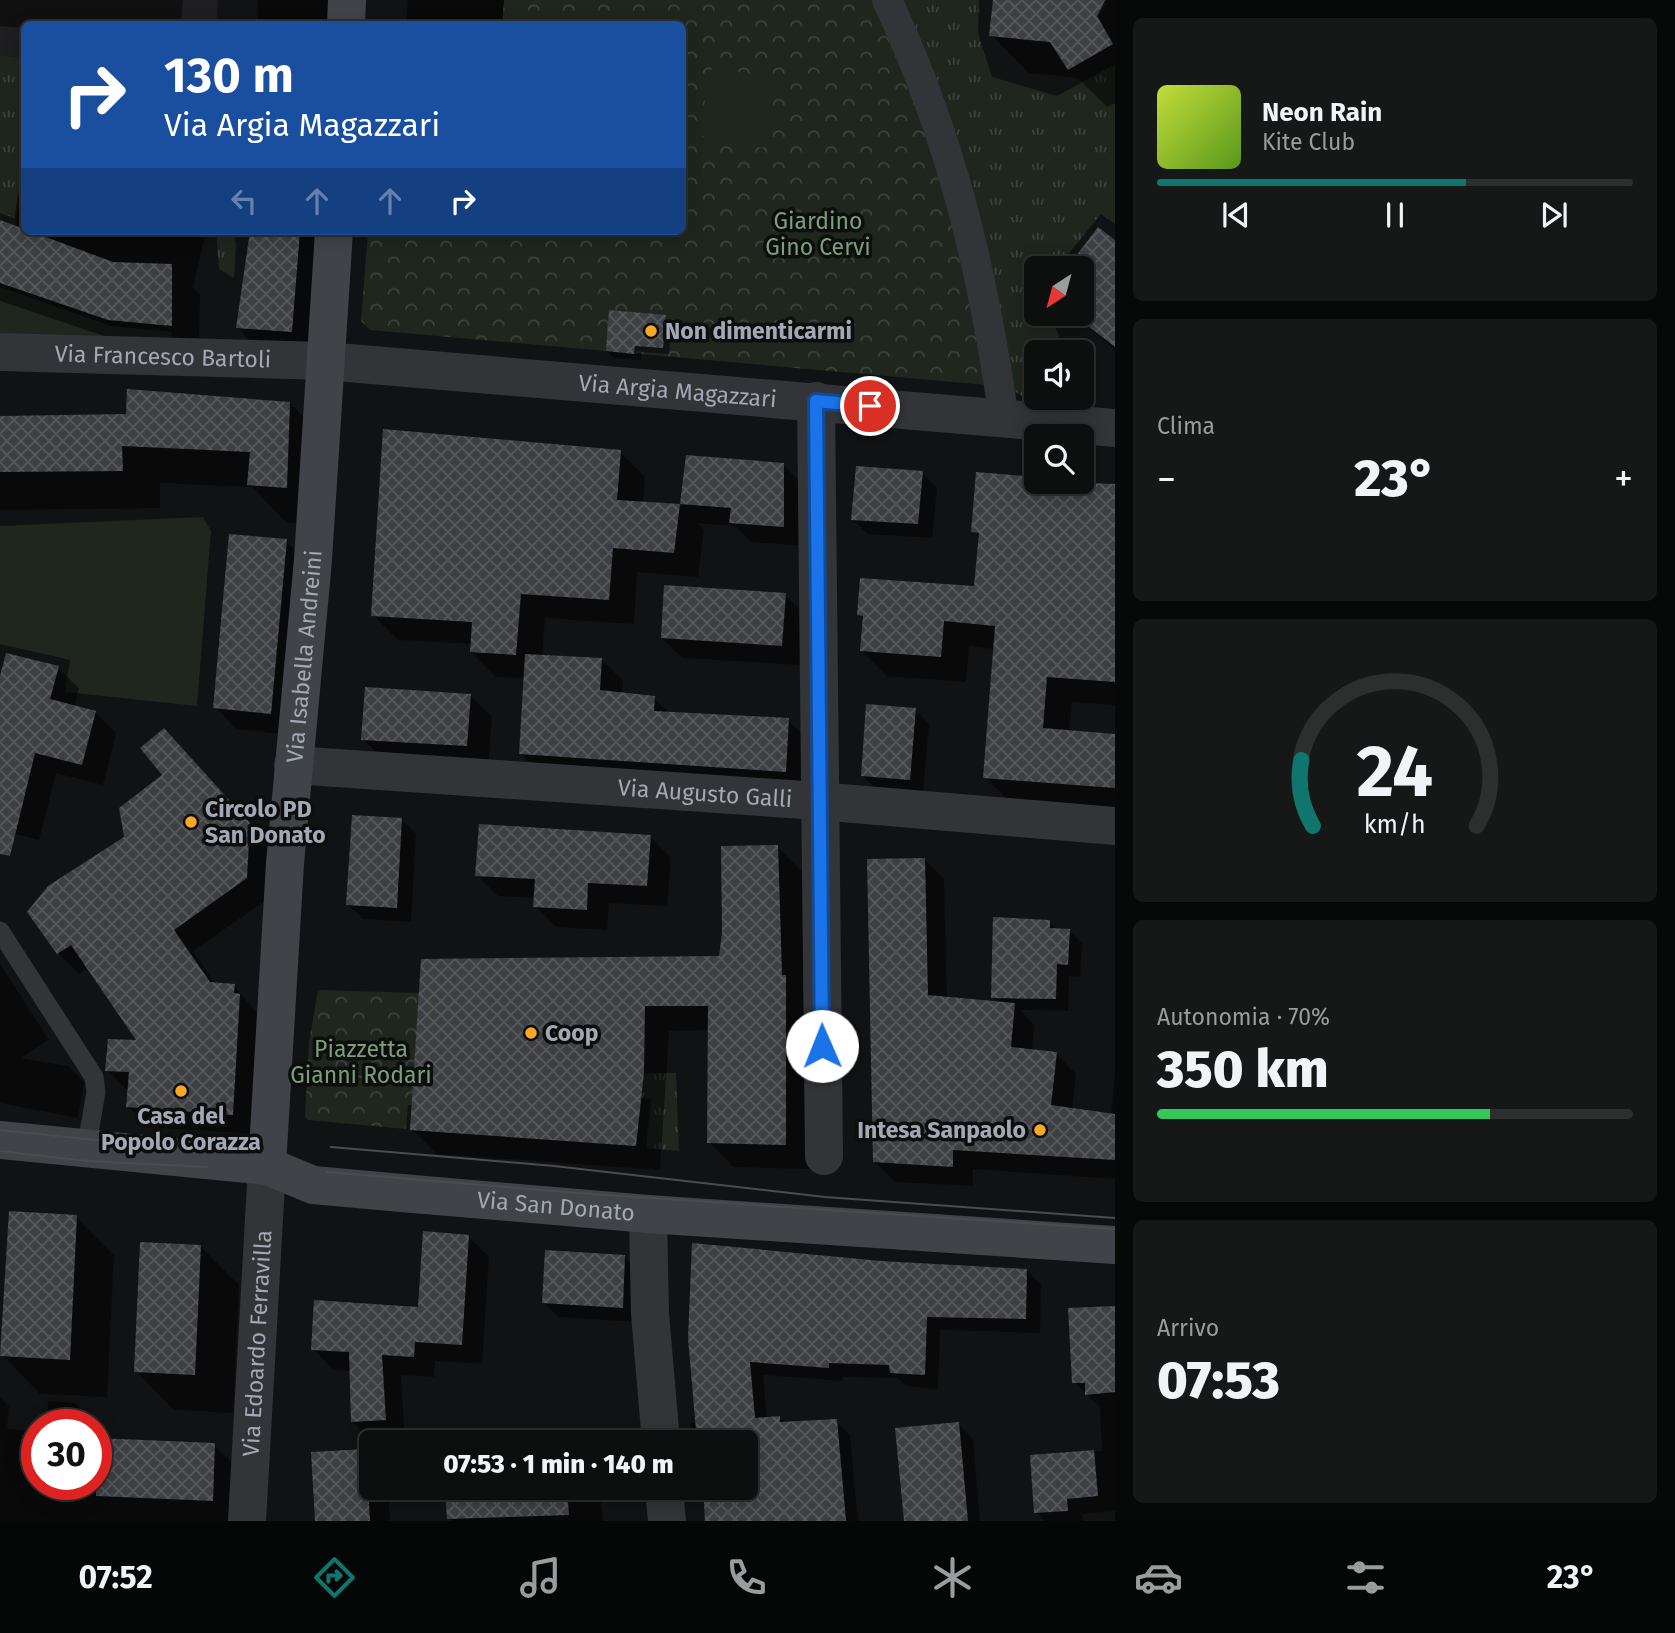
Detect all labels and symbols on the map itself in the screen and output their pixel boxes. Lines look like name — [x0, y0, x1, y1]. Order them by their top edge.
park label: Giardino Gino Cervi — [765, 207, 871, 261]
north arrow — [1024, 256, 1094, 326]
place label: Non dimenticarmi — [665, 317, 852, 345]
marker: Non dimenticarmi — [643, 323, 659, 339]
street label: Via Francesco Bartoli — [54, 340, 272, 374]
street label: Via Argia Magazzari — [577, 369, 778, 413]
pin — [840, 376, 900, 436]
street label: Via Isabella Andreini — [280, 549, 328, 764]
street label: Via Augusto Galli — [617, 773, 793, 813]
place label: Circolo PD San Donato — [205, 795, 326, 849]
marker: Circolo PD San Donato — [183, 814, 199, 830]
position arrow — [785, 1009, 859, 1083]
place label: Coop — [545, 1019, 598, 1047]
marker: Coop — [523, 1025, 539, 1041]
park label: Piazzetta Gianni Rodari — [290, 1035, 432, 1089]
marker: Casa del Popolo Corazza — [173, 1083, 189, 1099]
place label: Casa del Popolo Corazza — [101, 1102, 261, 1156]
place label: Intesa Sanpaolo — [857, 1116, 1026, 1144]
marker: Intesa Sanpaolo — [1032, 1122, 1048, 1138]
street label: Via San Donato — [476, 1185, 636, 1227]
street label: Via Edoardo Ferravilla — [237, 1229, 277, 1457]
speed limit sign: 30 — [21, 1409, 112, 1500]

